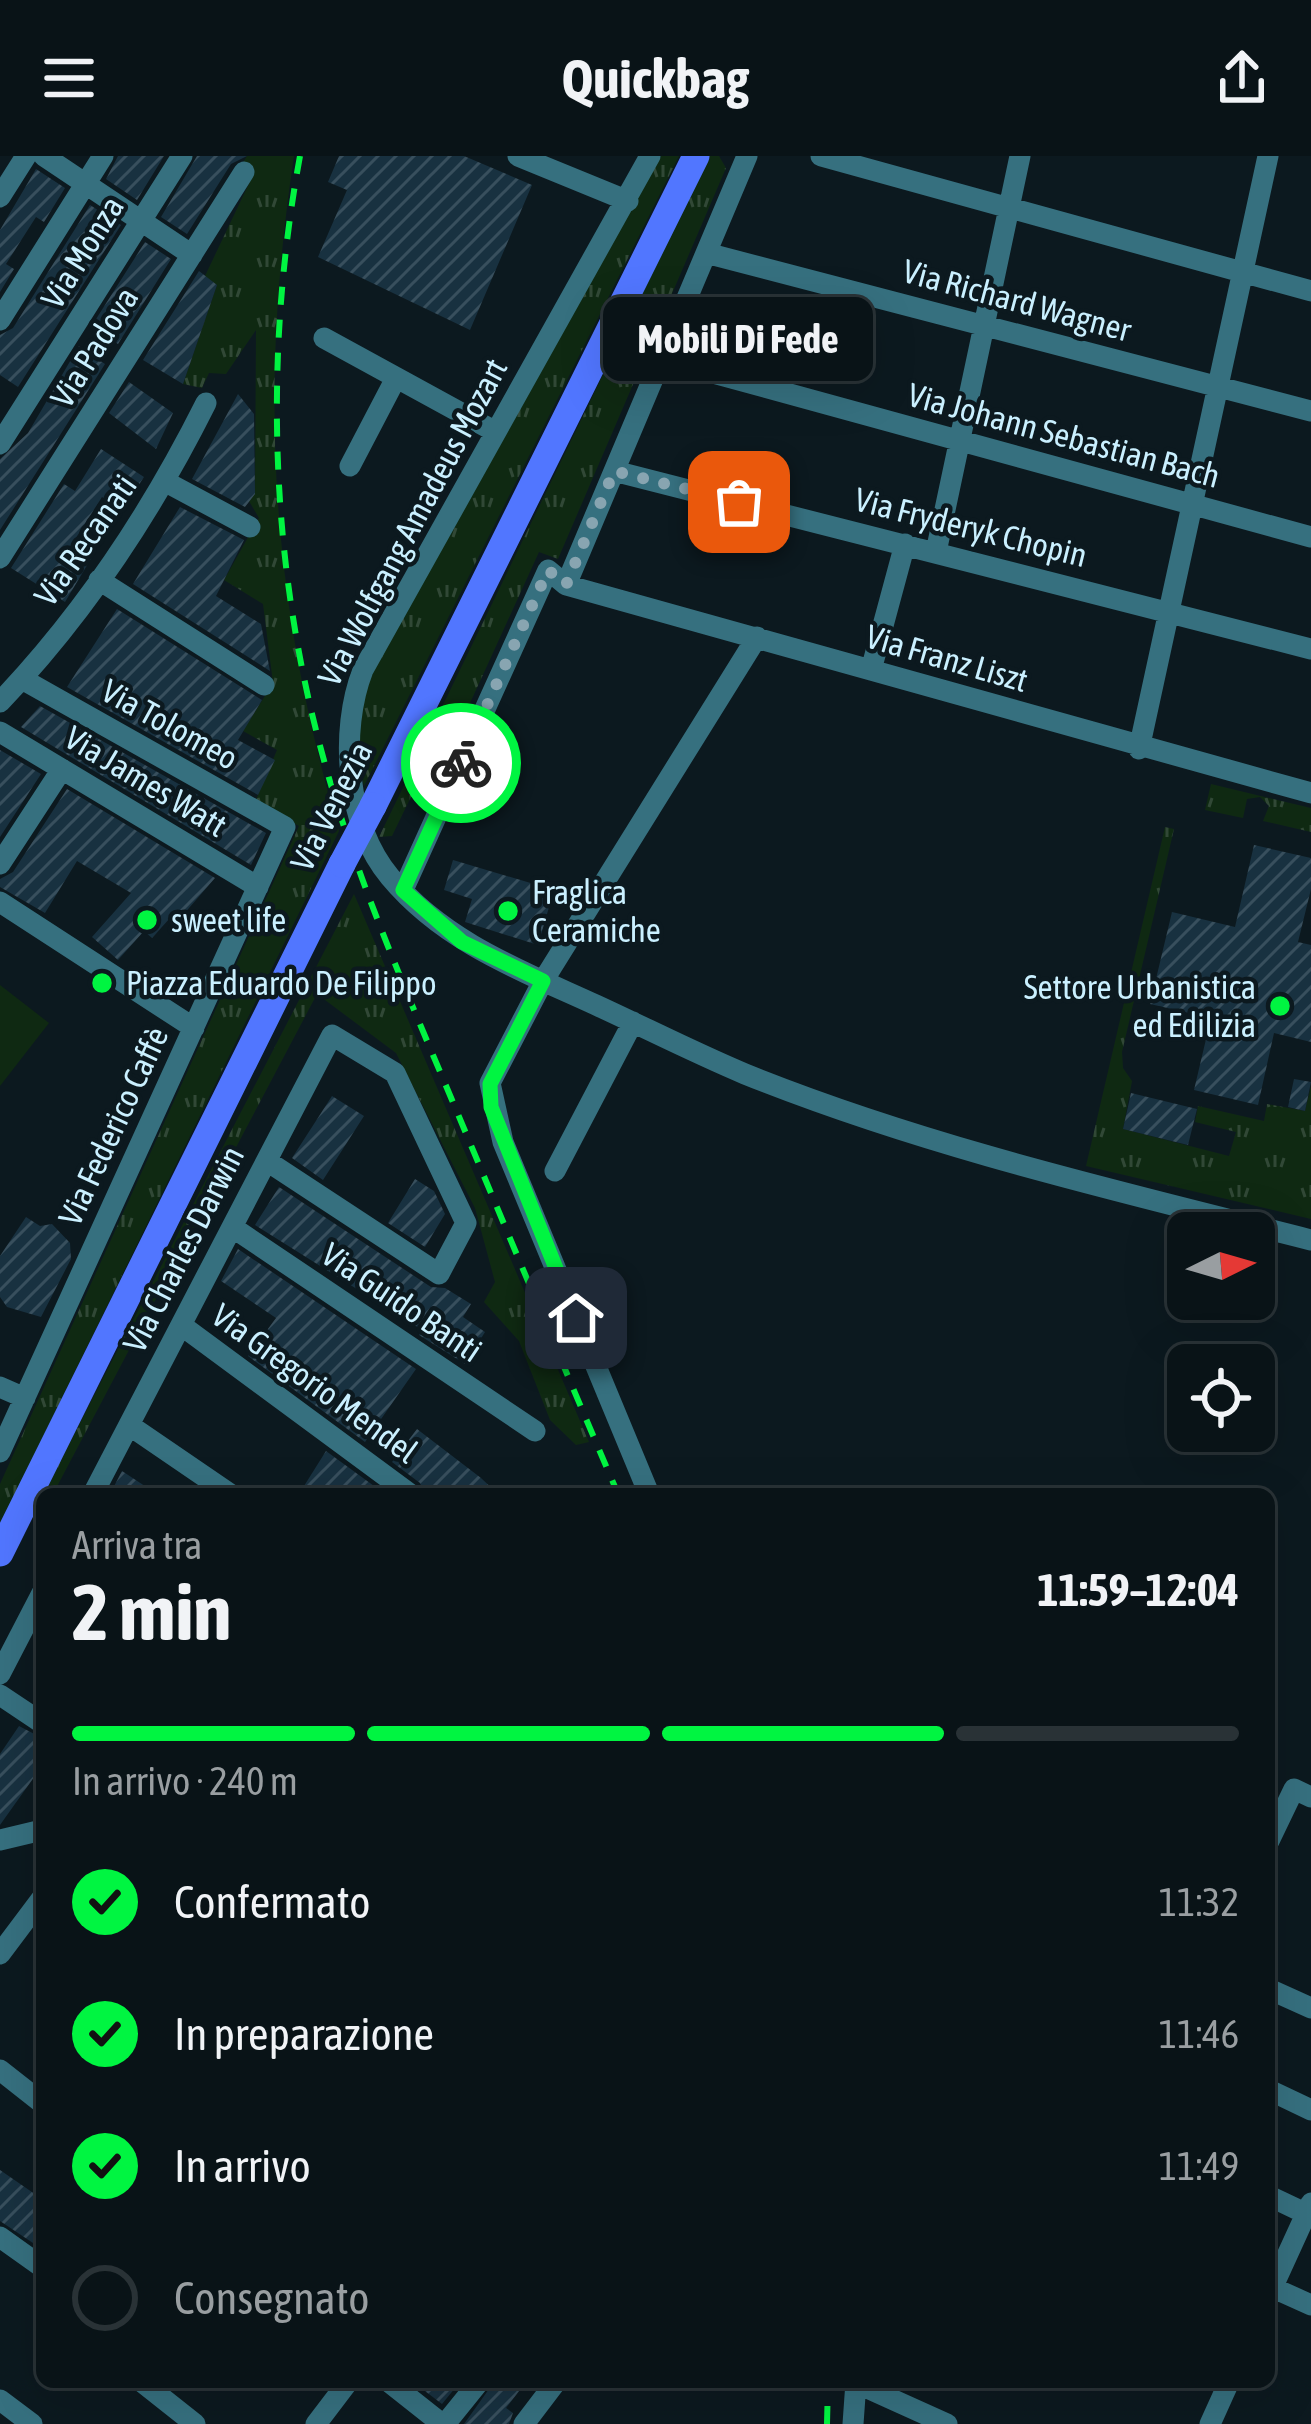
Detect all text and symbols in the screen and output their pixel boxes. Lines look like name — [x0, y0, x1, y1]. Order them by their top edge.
icon: menu — [36, 45, 102, 111]
icon: share — [1209, 45, 1275, 111]
text: Quickbag — [562, 48, 749, 109]
street label: Via Monza — [33, 189, 131, 315]
street label: Via Richard Wagner — [899, 251, 1136, 349]
street label: Via Padova — [42, 280, 146, 414]
callout: Mobili Di Fede — [604, 298, 874, 382]
text: Mobili Di Fede — [637, 317, 839, 361]
street label: Via Wolfgang Amadeus Mozart — [310, 352, 514, 692]
street label: Via Johann Sebastian Bach — [904, 375, 1224, 495]
pin — [688, 451, 790, 553]
street label: Via Recanati — [26, 467, 144, 613]
icon: bag — [706, 469, 772, 535]
street label: Via Fryderyk Chopin — [851, 480, 1091, 574]
street label: Via Franz Liszt — [862, 617, 1032, 699]
street label: Via Tolomeo — [95, 671, 245, 777]
courier — [401, 703, 521, 823]
street label: Via James Watt — [58, 718, 234, 844]
icon: bike — [428, 730, 494, 796]
street label: Via Venezia — [282, 735, 380, 877]
place label: Fraglica Ceramiche — [532, 873, 661, 949]
marker: Fraglica Ceramiche — [495, 898, 521, 924]
place label: sweet life — [171, 901, 286, 939]
marker: sweet life — [134, 907, 160, 933]
place label: Piazza Eduardo De Filippo — [126, 964, 436, 1002]
place label: Settore Urbanistica ed Edilizia — [1024, 968, 1256, 1044]
marker: Piazza Eduardo De Filippo — [89, 970, 115, 996]
marker: Settore Urbanistica ed Edilizia — [1267, 993, 1293, 1019]
street label: Via Federico Caffè — [50, 1021, 176, 1231]
street label: Via Charles Darwin — [115, 1140, 251, 1358]
north arrow — [1167, 1212, 1275, 1320]
map controls — [1167, 1212, 1275, 1452]
street label: Via Guido Banti — [315, 1235, 489, 1369]
pin — [525, 1267, 627, 1369]
icon: home — [543, 1285, 609, 1351]
street label: Via Gregorio Mendel — [205, 1296, 425, 1470]
button: locate — [1167, 1344, 1275, 1452]
text: Arriva tra — [72, 1523, 202, 1567]
text: 11:59–12:04 — [1037, 1564, 1239, 1616]
text: 2 min — [72, 1567, 231, 1657]
text: In arrivo · 240 m — [72, 1759, 298, 1803]
icon: check — [72, 1869, 138, 1935]
text: Confermato — [174, 1876, 370, 1928]
text: 11:32 — [1159, 1880, 1239, 1924]
icon: check — [72, 2001, 138, 2067]
text: In preparazione — [174, 2008, 434, 2060]
text: 11:46 — [1159, 2012, 1239, 2056]
icon: check — [72, 2133, 138, 2199]
text: In arrivo — [174, 2140, 311, 2192]
text: 11:49 — [1159, 2144, 1239, 2188]
text: Consegnato — [174, 2272, 369, 2324]

